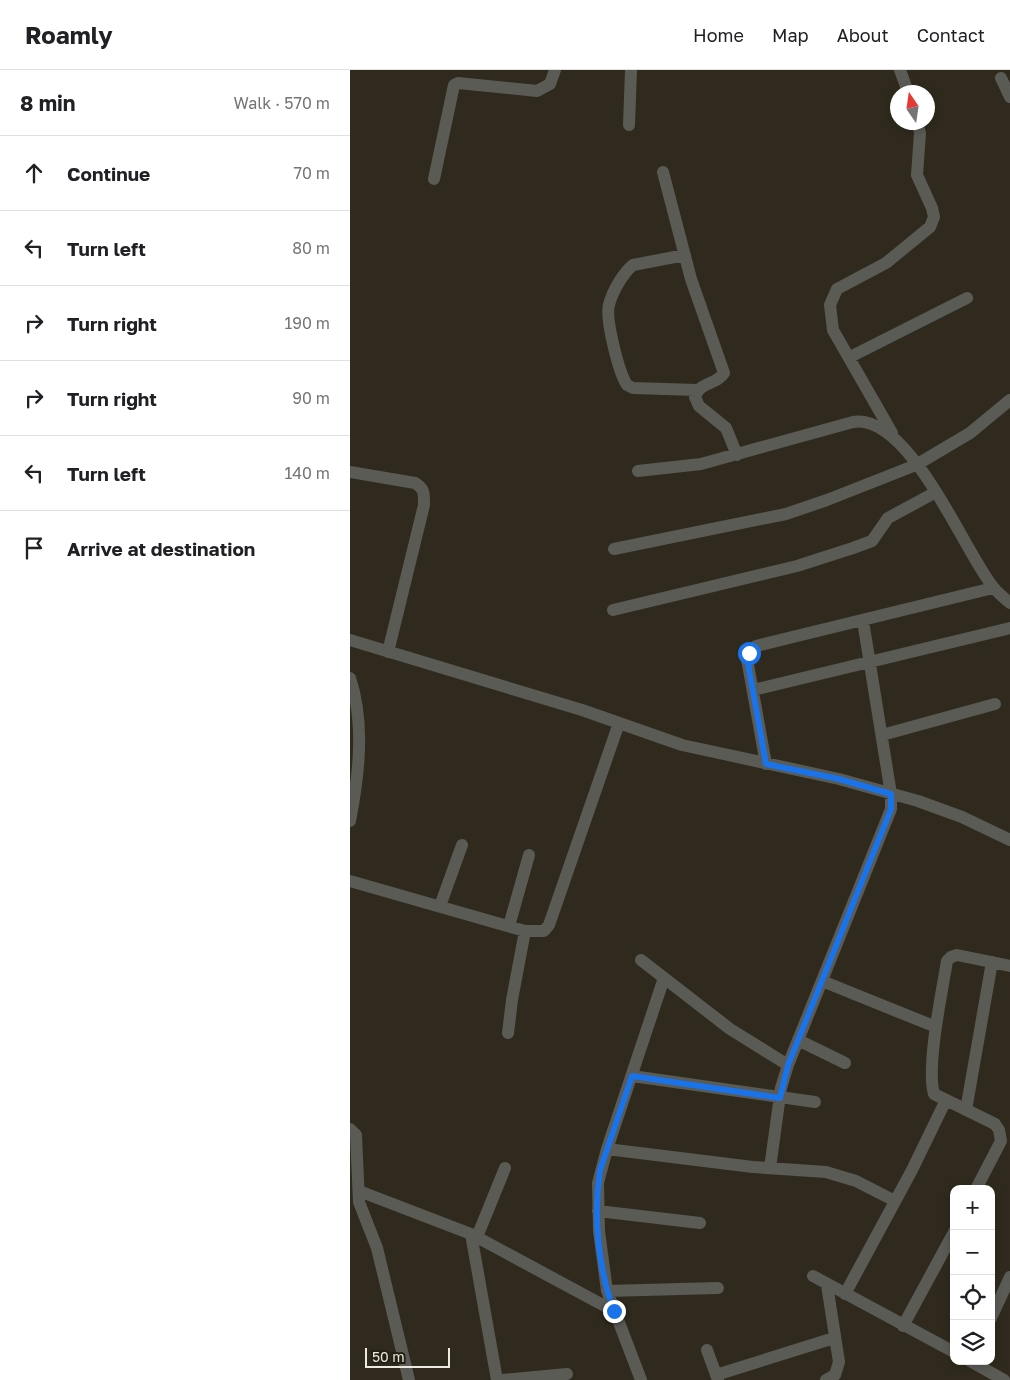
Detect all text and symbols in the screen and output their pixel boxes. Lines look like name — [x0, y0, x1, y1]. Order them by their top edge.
text: Roamly — [25, 20, 113, 49]
text: Home — [693, 24, 744, 46]
text: Map — [772, 24, 809, 46]
text: About — [837, 24, 889, 46]
text: Contact — [917, 24, 985, 46]
north arrow — [890, 85, 935, 130]
text: 8 min — [20, 90, 76, 116]
text: Walk · 570 m — [233, 93, 330, 113]
icon: ahead — [20, 159, 48, 187]
text: Continue — [67, 162, 150, 185]
text: 70 m — [293, 163, 330, 183]
icon: left — [20, 234, 48, 262]
text: Turn left — [67, 237, 146, 260]
text: 80 m — [292, 238, 330, 258]
icon: right — [20, 309, 48, 337]
text: Turn right — [67, 312, 157, 335]
text: 190 m — [284, 313, 330, 333]
icon: right — [20, 384, 48, 412]
text: Turn right — [67, 387, 157, 410]
text: 90 m — [292, 388, 330, 408]
icon: left — [20, 459, 48, 487]
text: Turn left — [67, 462, 146, 485]
text: 140 m — [284, 463, 330, 483]
icon: arrive — [20, 534, 48, 562]
text: Arrive at destination — [67, 537, 255, 560]
route start — [738, 642, 761, 665]
map controls — [950, 1185, 995, 1365]
button: + — [950, 1185, 995, 1230]
button: − — [950, 1230, 995, 1275]
button: locate — [950, 1275, 995, 1320]
route end — [603, 1300, 626, 1323]
button: layers — [950, 1320, 995, 1365]
scale bar — [365, 1345, 450, 1368]
text: 50 m — [372, 1348, 405, 1365]

